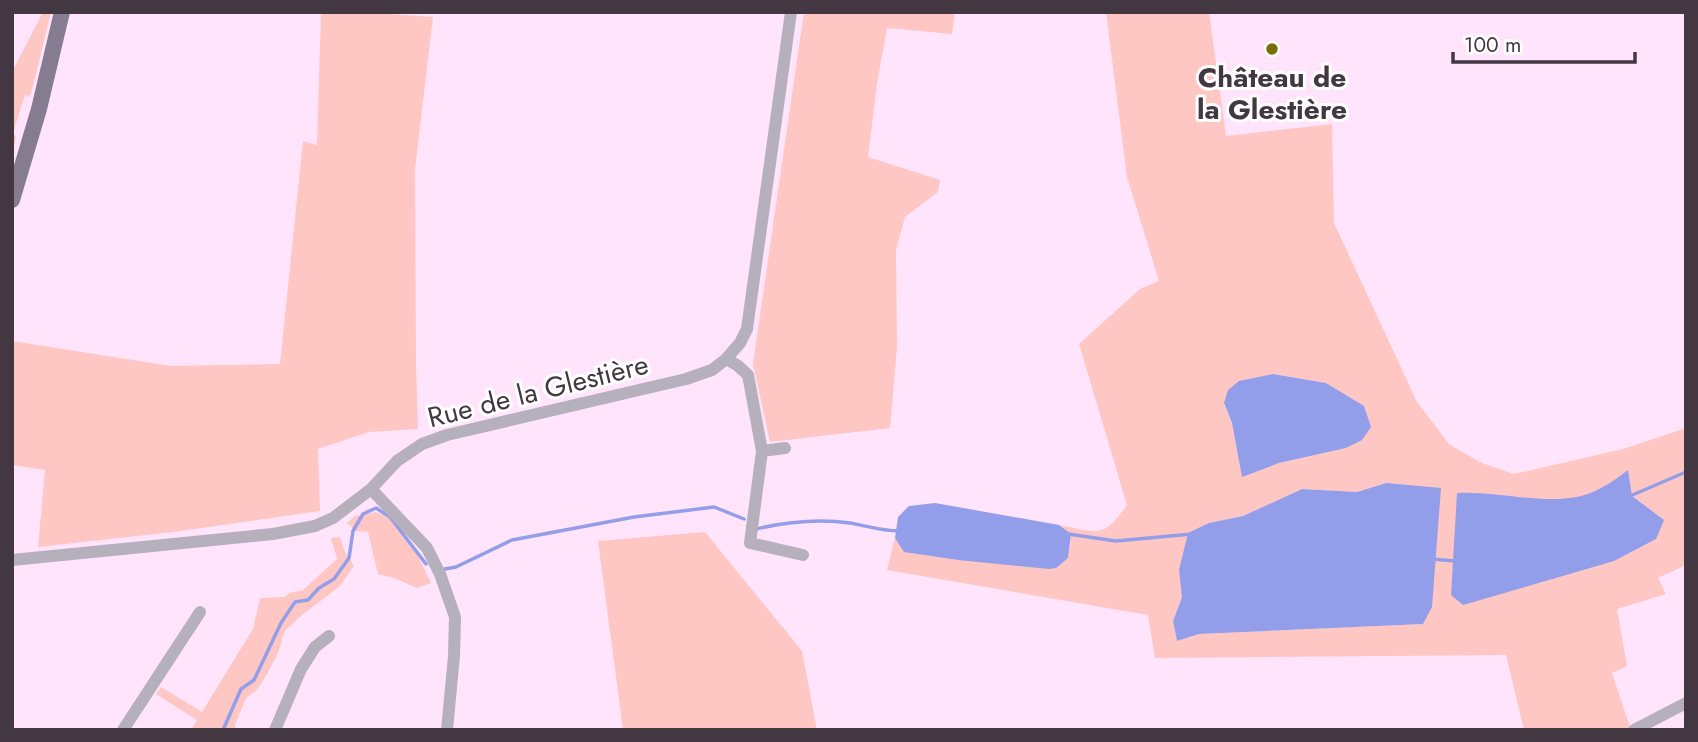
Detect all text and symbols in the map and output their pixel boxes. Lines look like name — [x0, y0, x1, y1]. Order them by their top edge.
scale bar — [1453, 21, 1635, 65]
text: 100 m — [1464, 30, 1521, 60]
marker: Château de la Glestière — [1264, 41, 1280, 57]
place label: Château de la Glestière — [1197, 57, 1347, 130]
street label: Rue de la Glestière — [423, 344, 653, 438]

